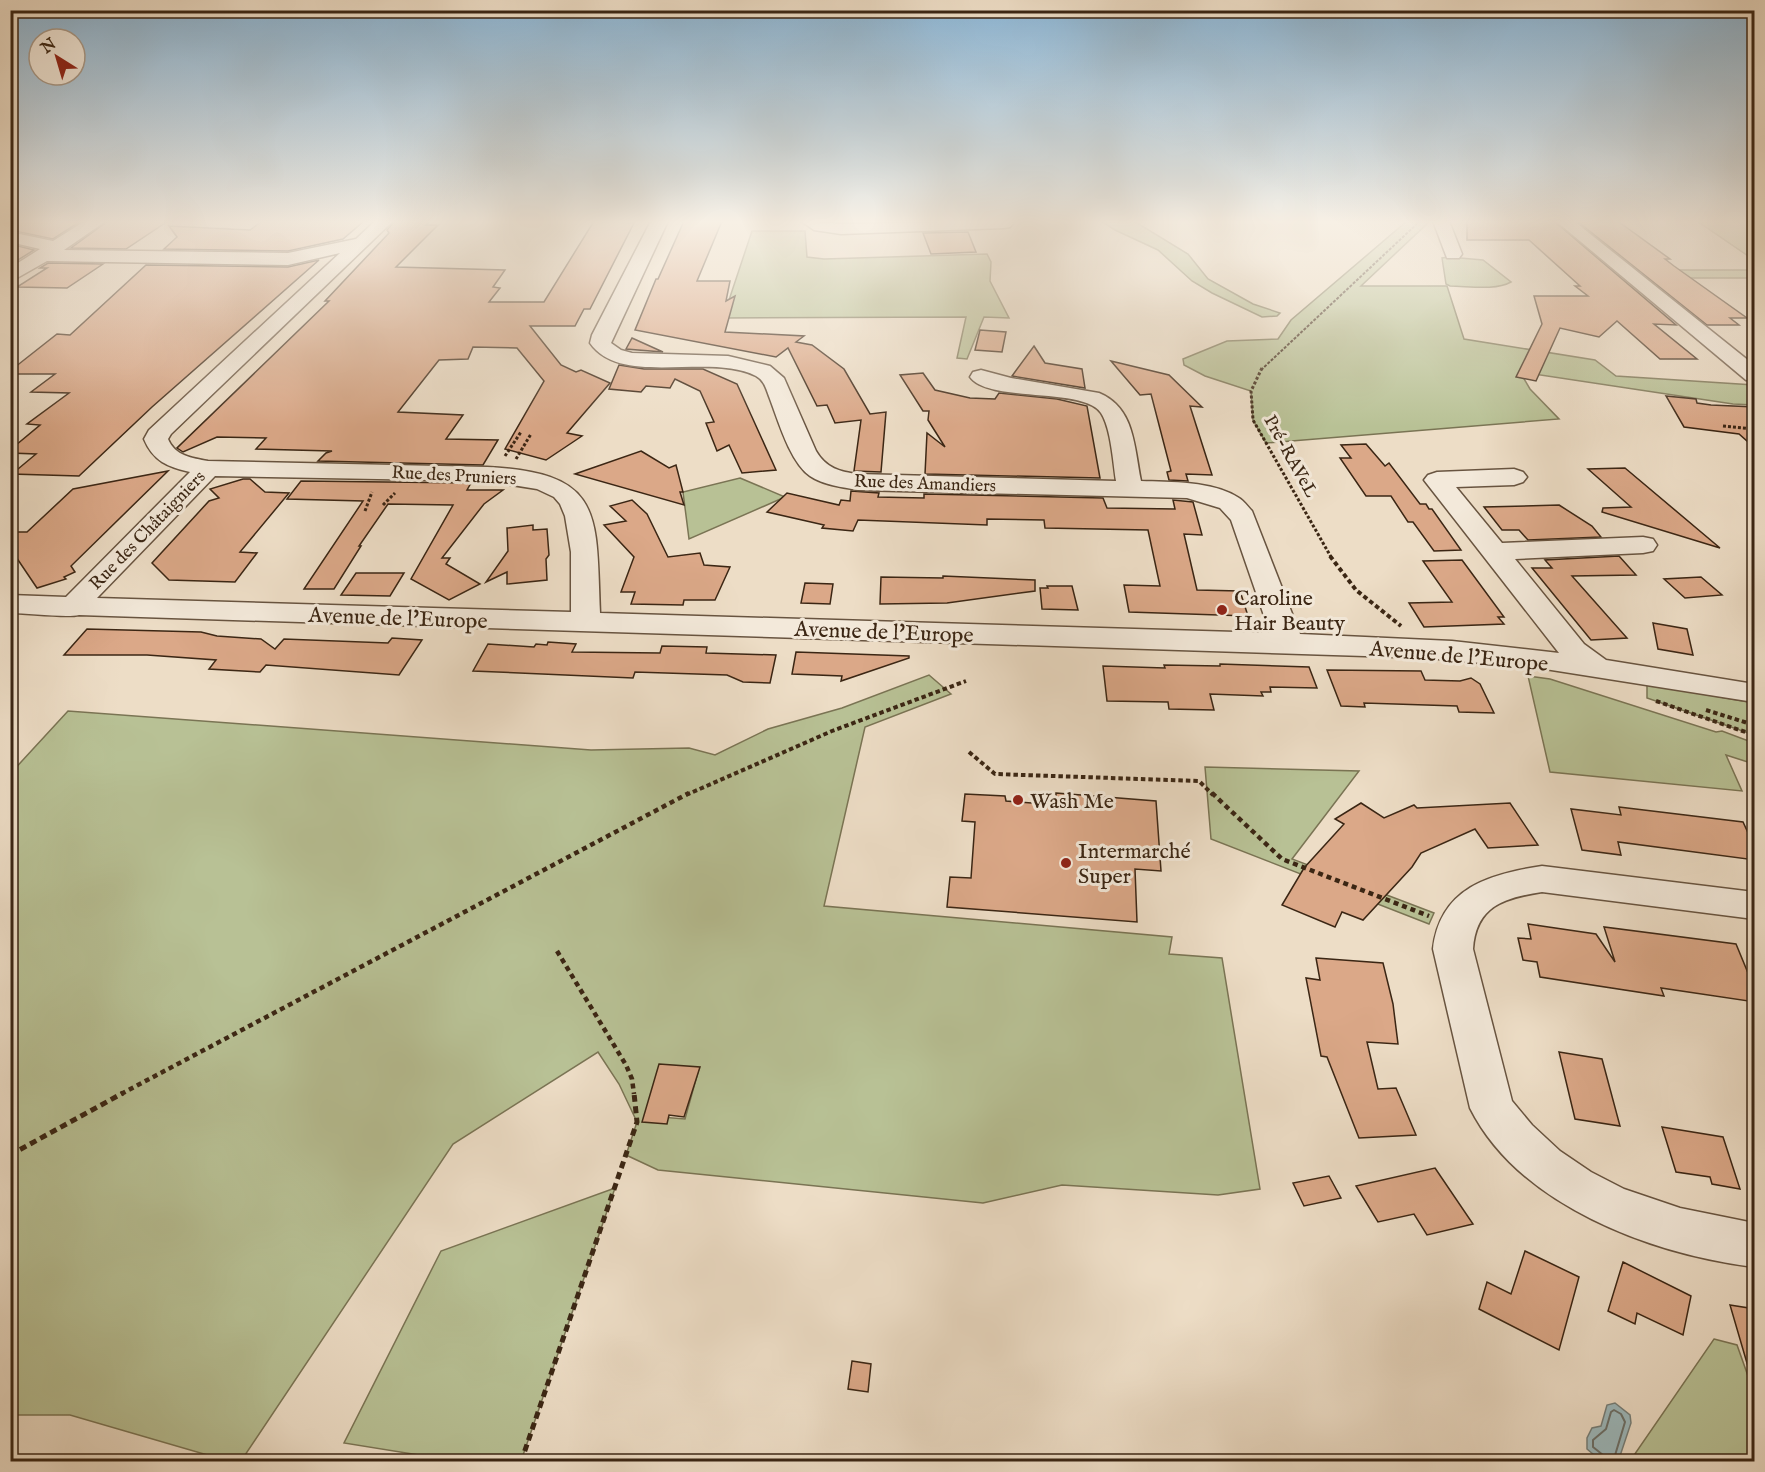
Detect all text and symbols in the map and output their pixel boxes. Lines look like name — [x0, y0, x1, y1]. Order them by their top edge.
north arrow — [27, 27, 87, 87]
text: N — [37, 34, 61, 59]
street label: Pré-RAVeL — [1258, 412, 1322, 502]
street label: Rue des Pruniers — [391, 462, 517, 491]
street label: Rue des Châtaigniers — [85, 466, 211, 596]
street label: Rue des Amandiers — [853, 471, 996, 498]
place label: Caroline Hair Beauty — [1234, 585, 1345, 638]
street label: Avenue de l'Europe — [307, 602, 488, 636]
marker: Caroline Hair Beauty — [1215, 603, 1229, 617]
street label: Avenue de l'Europe — [793, 616, 974, 650]
street label: Avenue de l'Europe — [1367, 635, 1549, 679]
place label: Wash Me — [1030, 788, 1114, 816]
marker: Wash Me — [1011, 793, 1025, 807]
place label: Intermarché Super — [1078, 838, 1191, 891]
marker: Intermarché Super — [1059, 856, 1073, 870]

